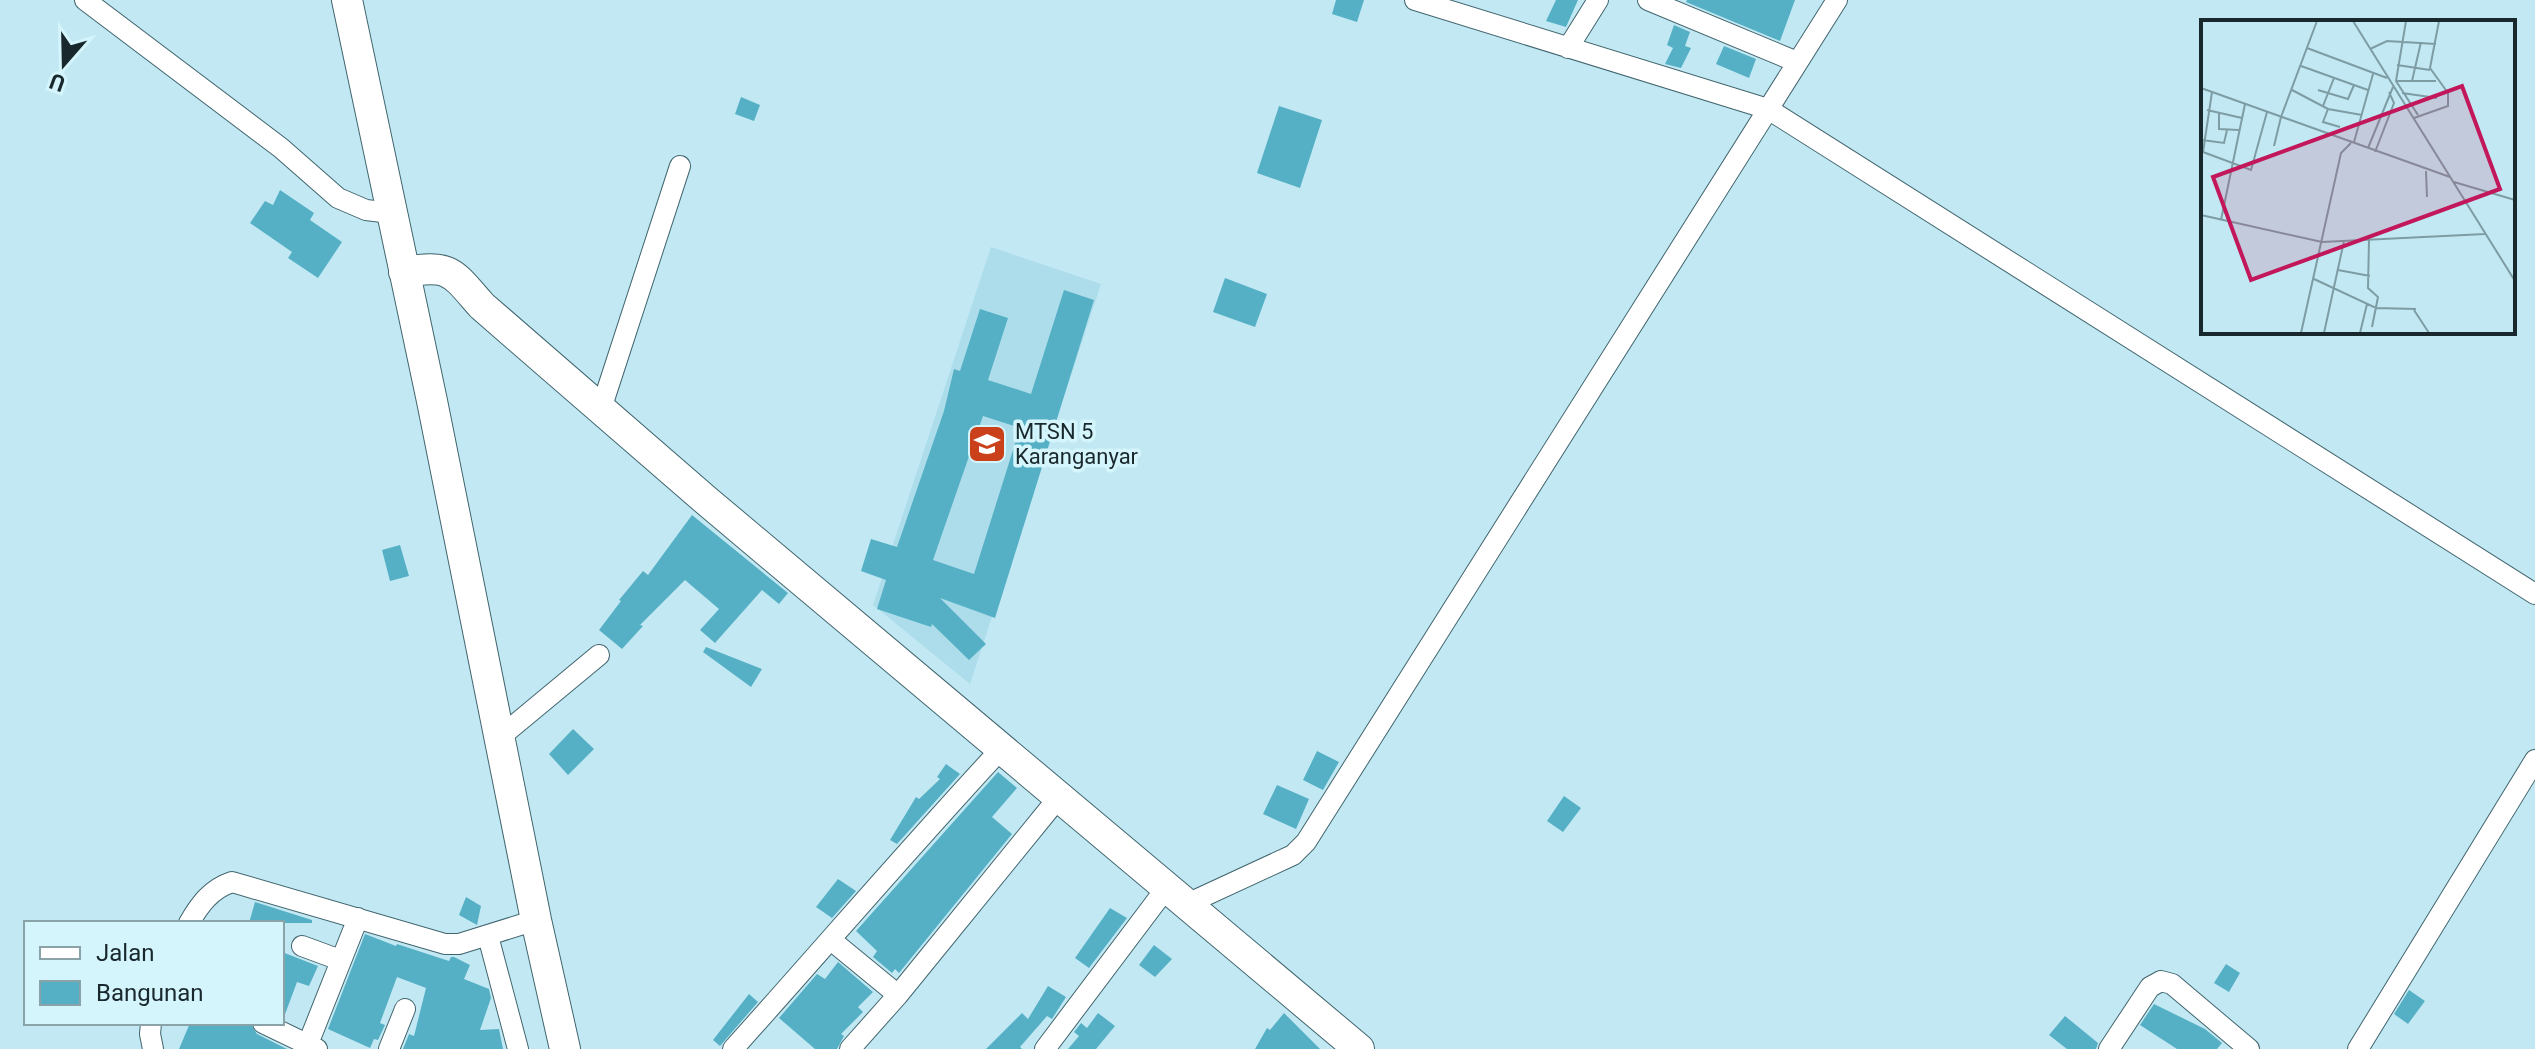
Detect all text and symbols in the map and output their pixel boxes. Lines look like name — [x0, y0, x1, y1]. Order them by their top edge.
inset map — [2201, 20, 2515, 334]
north arrow — [24, 24, 104, 104]
text: U — [46, 68, 68, 97]
place label: MTSN 5 Karanganyar — [1015, 419, 1139, 469]
school or university icon: MTSN 5 Karanganyar — [966, 423, 1008, 465]
legend — [24, 921, 284, 1025]
text: Jalan — [96, 939, 154, 967]
text: Bangunan — [96, 979, 204, 1007]

